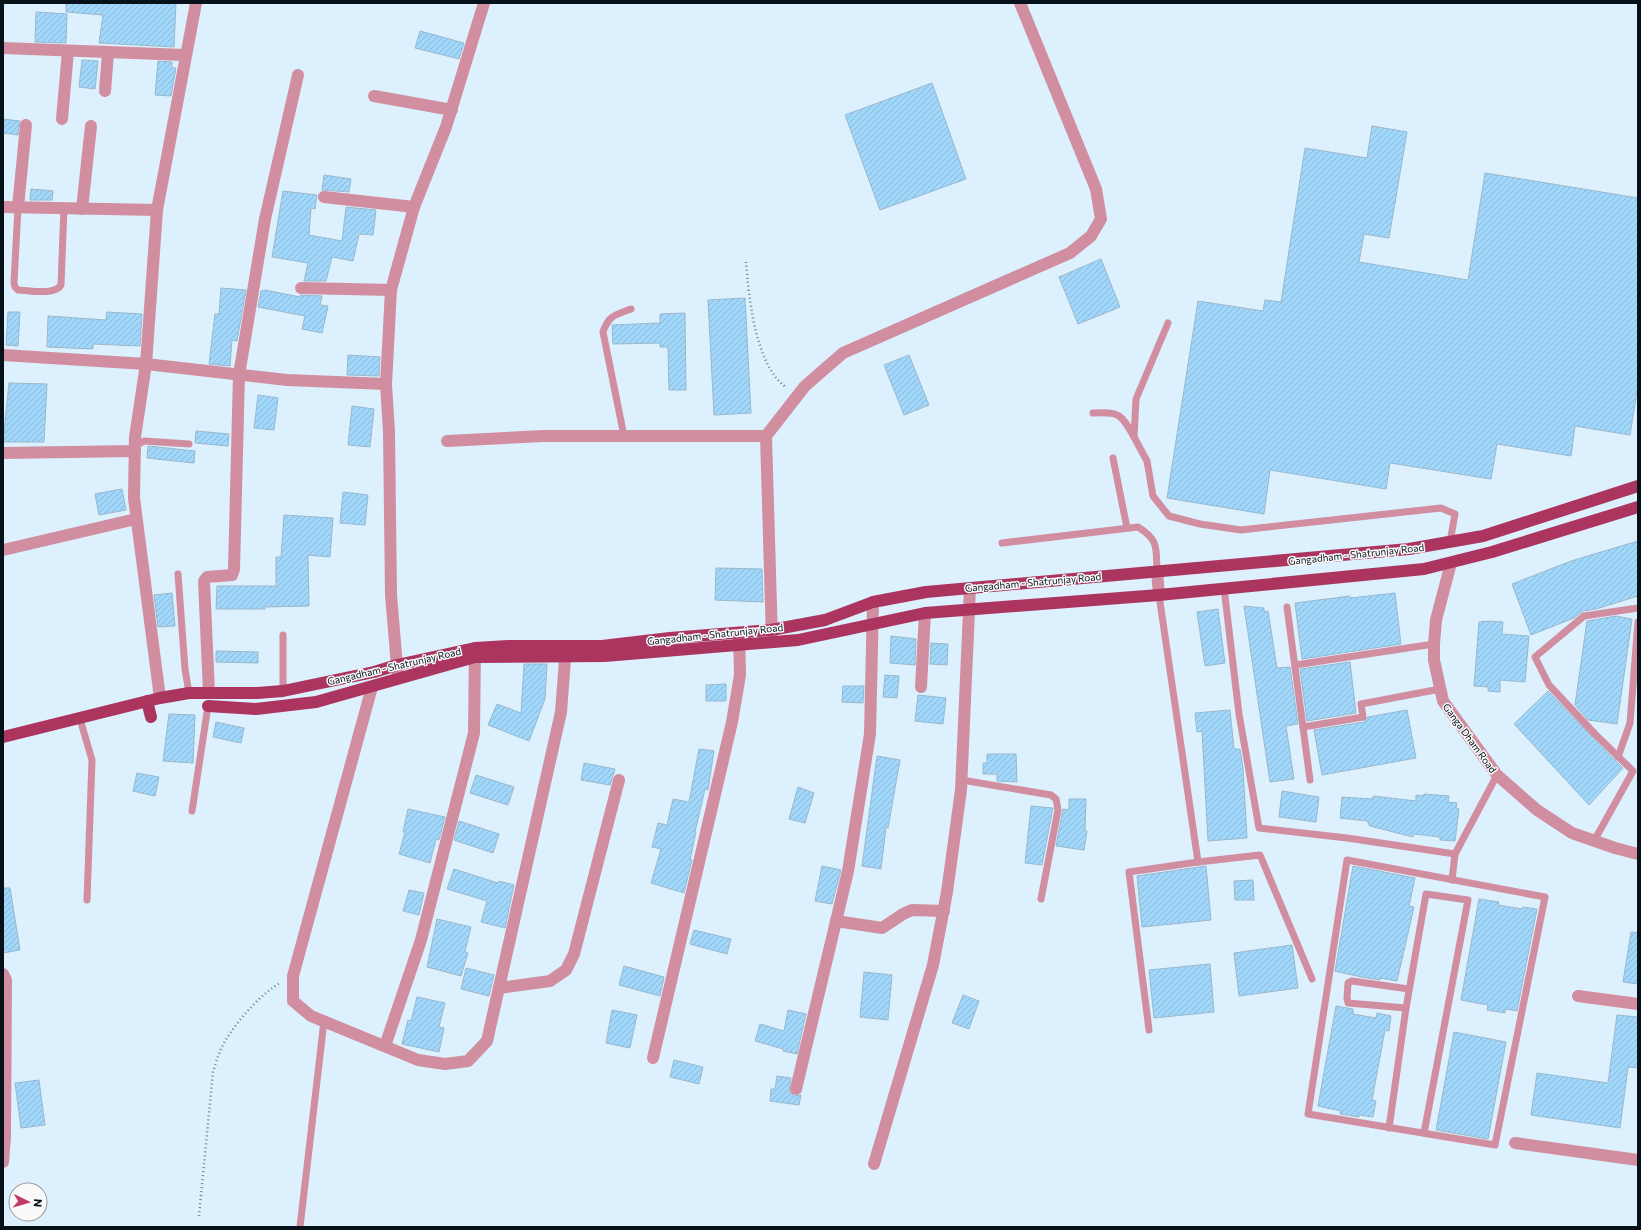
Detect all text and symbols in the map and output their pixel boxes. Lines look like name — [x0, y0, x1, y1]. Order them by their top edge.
street label: Gangadham - Shatrunjay Road — [1287, 541, 1425, 567]
street label: Gangadham - Shatrunjay Road — [964, 570, 1102, 594]
street label: Gangadham - Shatrunjay Road — [646, 621, 784, 647]
street label: Gangadham - Shatrunjay Road — [326, 645, 462, 687]
street label: Ganga Dham Road — [1441, 701, 1499, 775]
north arrow — [8, 1182, 48, 1222]
text: N — [32, 1198, 45, 1208]

